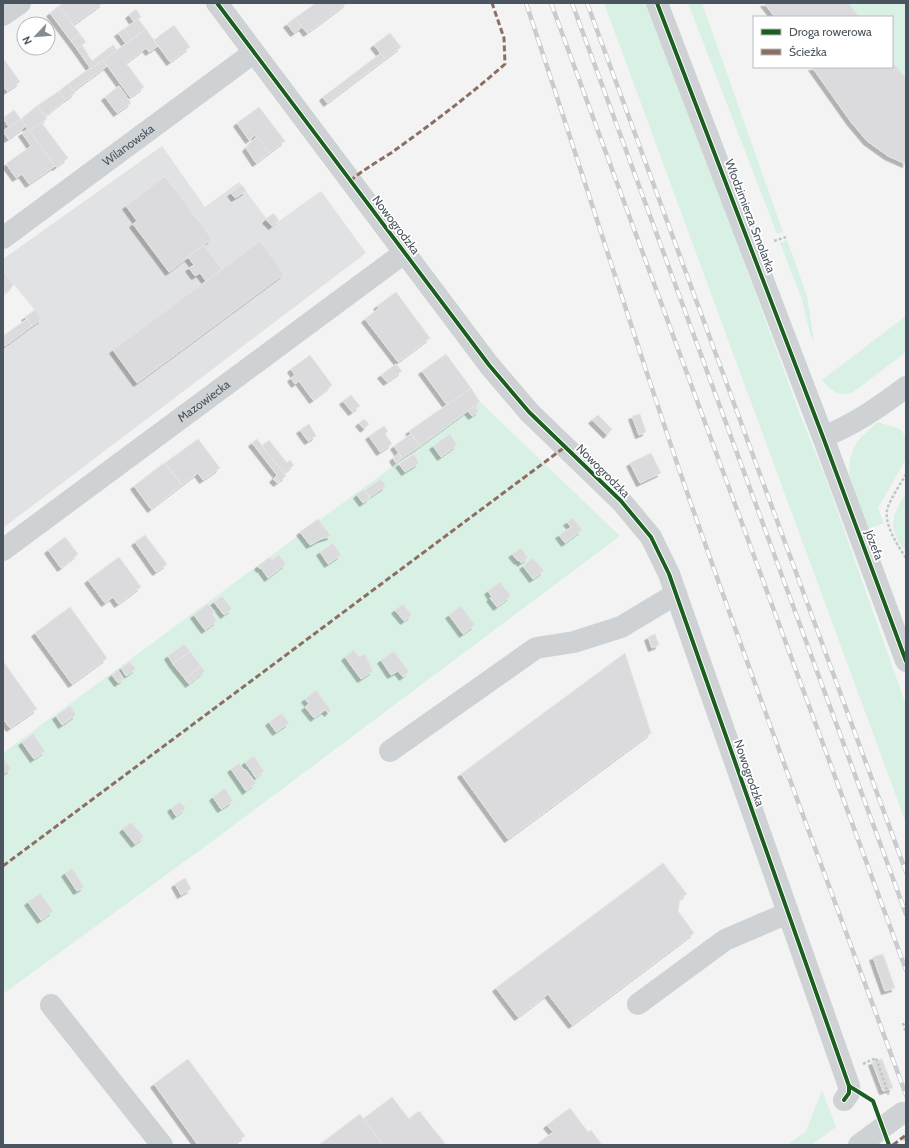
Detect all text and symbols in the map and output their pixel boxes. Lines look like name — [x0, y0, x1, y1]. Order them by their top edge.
north arrow — [16, 16, 56, 56]
legend — [753, 16, 893, 68]
text: Droga rowerowa — [789, 24, 872, 39]
text: N — [19, 34, 35, 47]
text: Ścieżka — [789, 44, 827, 59]
street label: Wilanowska — [99, 121, 157, 169]
street label: Włodzimierza Smolarka — [722, 157, 779, 275]
street label: Nowogrodzka — [369, 192, 423, 257]
street label: Mazowiecka — [174, 376, 233, 425]
street label: Nowogrodzka — [573, 441, 633, 501]
street label: Józefa — [862, 527, 887, 562]
street label: Nowogrodzka — [731, 737, 768, 808]

